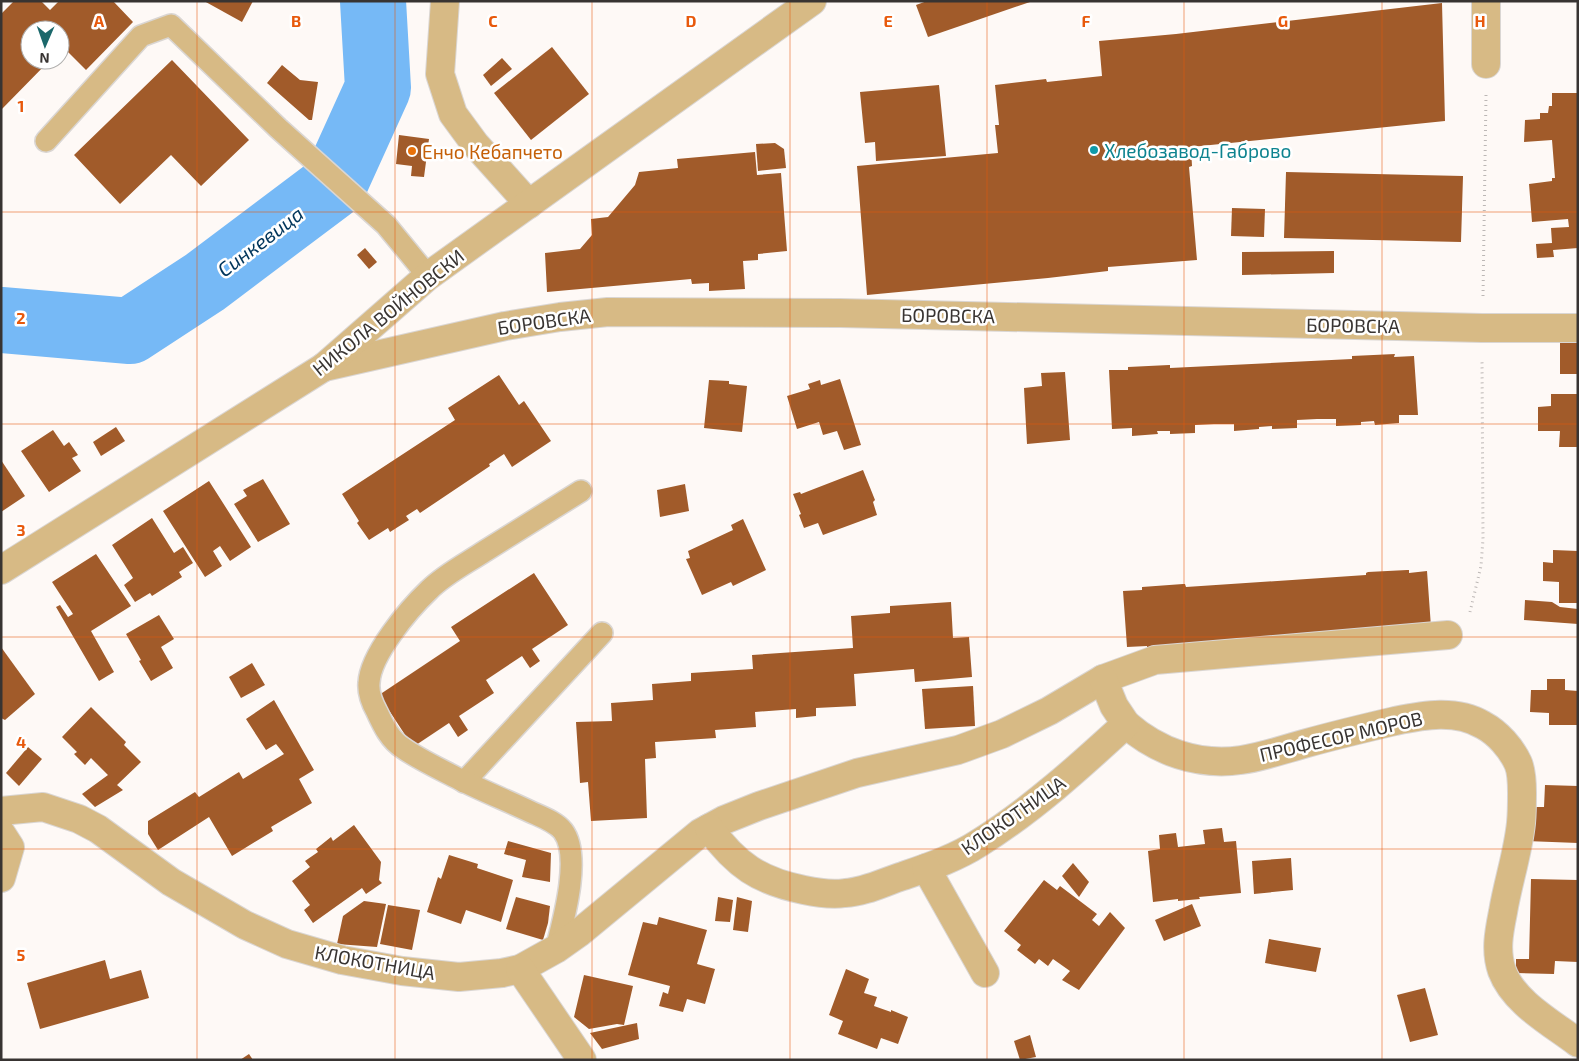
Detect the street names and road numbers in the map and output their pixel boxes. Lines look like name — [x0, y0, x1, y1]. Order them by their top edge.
street label: НИКОЛА ВОЙНОВСКИ — [308, 244, 468, 380]
street label: БОРОВСКА — [496, 303, 592, 339]
street label: БОРОВСКА — [901, 303, 995, 327]
street label: БОРОВСКА — [1306, 313, 1400, 337]
street label: ПРОФЕСОР МОРОВ — [1257, 706, 1425, 766]
street label: КЛОКОТНИЦА — [956, 771, 1070, 859]
street label: КЛОКОТНИЦА — [313, 940, 437, 984]

